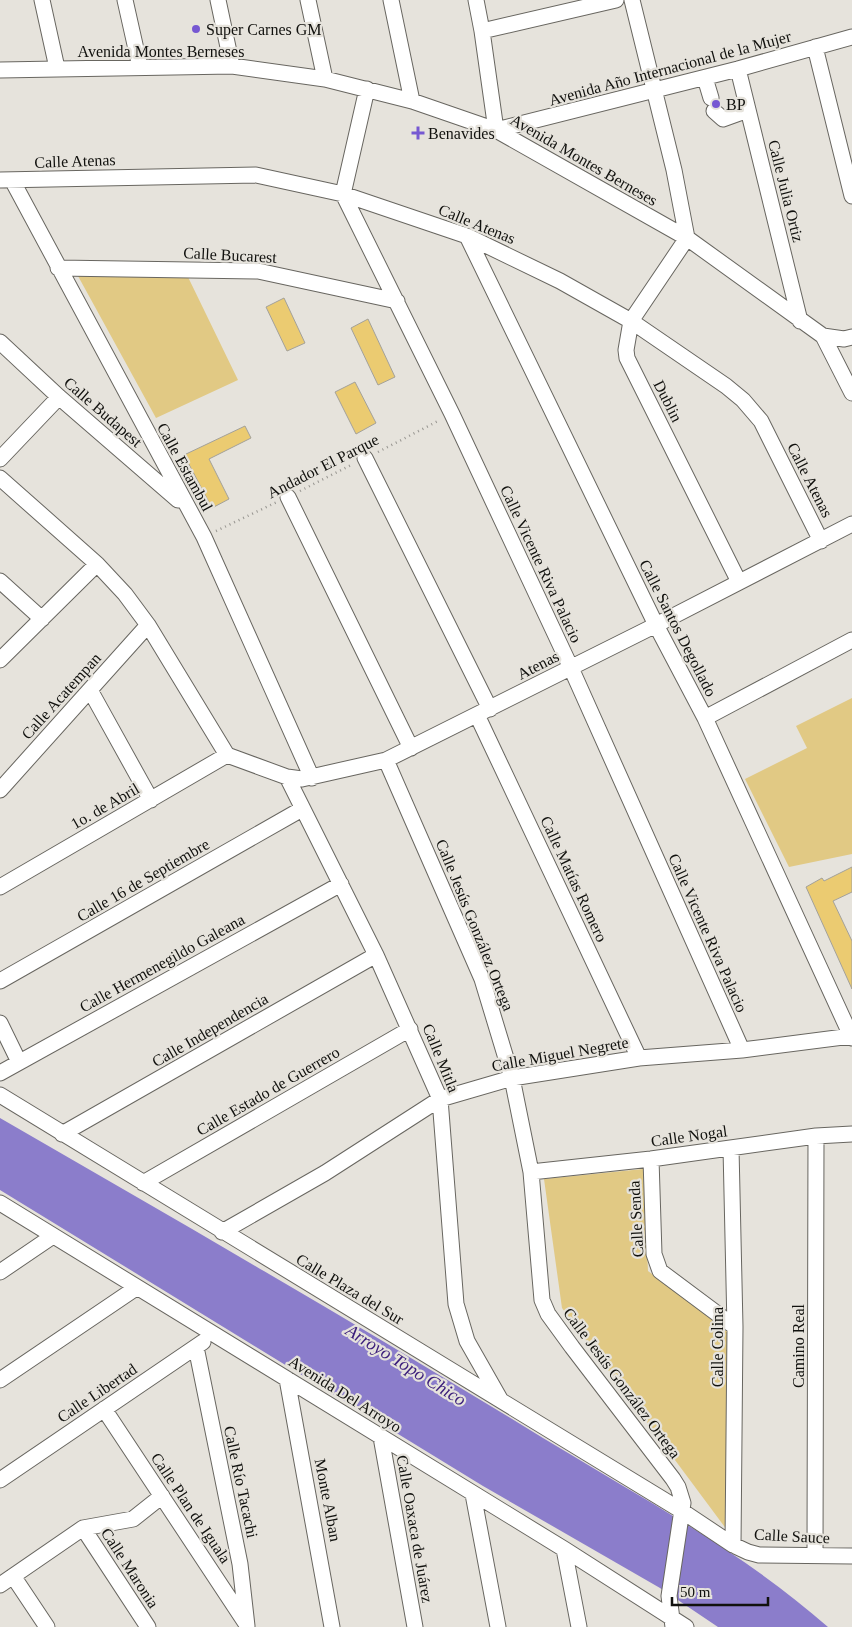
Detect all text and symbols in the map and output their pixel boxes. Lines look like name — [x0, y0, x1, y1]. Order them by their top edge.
place label: Super Carnes GM — [206, 21, 322, 39]
marker: Super Carnes GM — [190, 23, 202, 35]
street label: Avenida Año Internacional de la Mujer — [547, 27, 794, 110]
street label: Avenida Montes Berneses — [78, 43, 244, 60]
place label: BP — [726, 96, 746, 113]
marker: BP — [710, 98, 722, 110]
street label: Avenida Montes Berneses — [508, 111, 660, 209]
place label: Benavides — [428, 125, 495, 142]
marker: Benavides — [412, 127, 424, 139]
street label: Calle Julia Ortiz — [765, 138, 807, 244]
street label: Calle Atenas — [34, 151, 116, 171]
street label: Calle Atenas — [436, 201, 518, 247]
street label: Calle Bucarest — [183, 244, 278, 266]
street label: Calle Budapest — [60, 374, 146, 451]
street label: Dublin — [650, 377, 686, 425]
street label: Calle Estambul — [154, 420, 217, 515]
street label: Andador El Parque — [265, 431, 382, 502]
street label: Calle Atenas — [784, 440, 836, 520]
street label: Calle Vicente Riva Palacio — [497, 483, 585, 645]
street label: Calle Santos Degollado — [635, 557, 720, 700]
street label: Atenas — [514, 647, 562, 683]
street label: Calle Acatempan — [18, 650, 105, 743]
street label: 1o. de Abril — [68, 779, 143, 832]
street label: Calle Matías Romero — [537, 813, 611, 945]
street label: Calle 16 de Septiembre — [74, 835, 213, 926]
street label: Calle Jesús González Ortega — [432, 837, 517, 1014]
street label: Calle Vicente Riva Palacio — [665, 851, 751, 1015]
street label: Calle Hermenegildo Galeana — [77, 911, 248, 1016]
street label: Calle Independencia — [149, 990, 271, 1071]
street label: Calle Mitla — [420, 1021, 462, 1095]
street label: Calle Miguel Negrete — [490, 1034, 630, 1075]
street label: Calle Estado de Guerrero — [194, 1043, 342, 1139]
street label: Calle Nogal — [650, 1122, 729, 1151]
street label: Calle Senda — [625, 1180, 647, 1258]
street label: Calle Plaza del Sur — [293, 1250, 407, 1328]
street label: Camino Real — [790, 1303, 807, 1388]
street label: Calle Jesús González Ortega — [559, 1305, 684, 1462]
street label: Calle Colina — [709, 1307, 726, 1387]
water label: Arroyo Topo Chico — [341, 1320, 470, 1410]
street label: Avenida Del Arroyo — [285, 1352, 404, 1436]
street label: Calle Libertad — [54, 1360, 140, 1426]
street label: Calle Río Tacachi — [221, 1424, 261, 1540]
street label: Calle Plan de Iguala — [147, 1450, 234, 1567]
street label: Calle Oaxaca de Juárez — [394, 1454, 436, 1604]
street label: Monte Alban — [312, 1457, 344, 1543]
street label: Calle Maronia — [98, 1525, 162, 1611]
street label: Calle Sauce — [754, 1526, 830, 1546]
scale bar — [672, 1574, 768, 1606]
text: 50 m — [680, 1584, 711, 1600]

